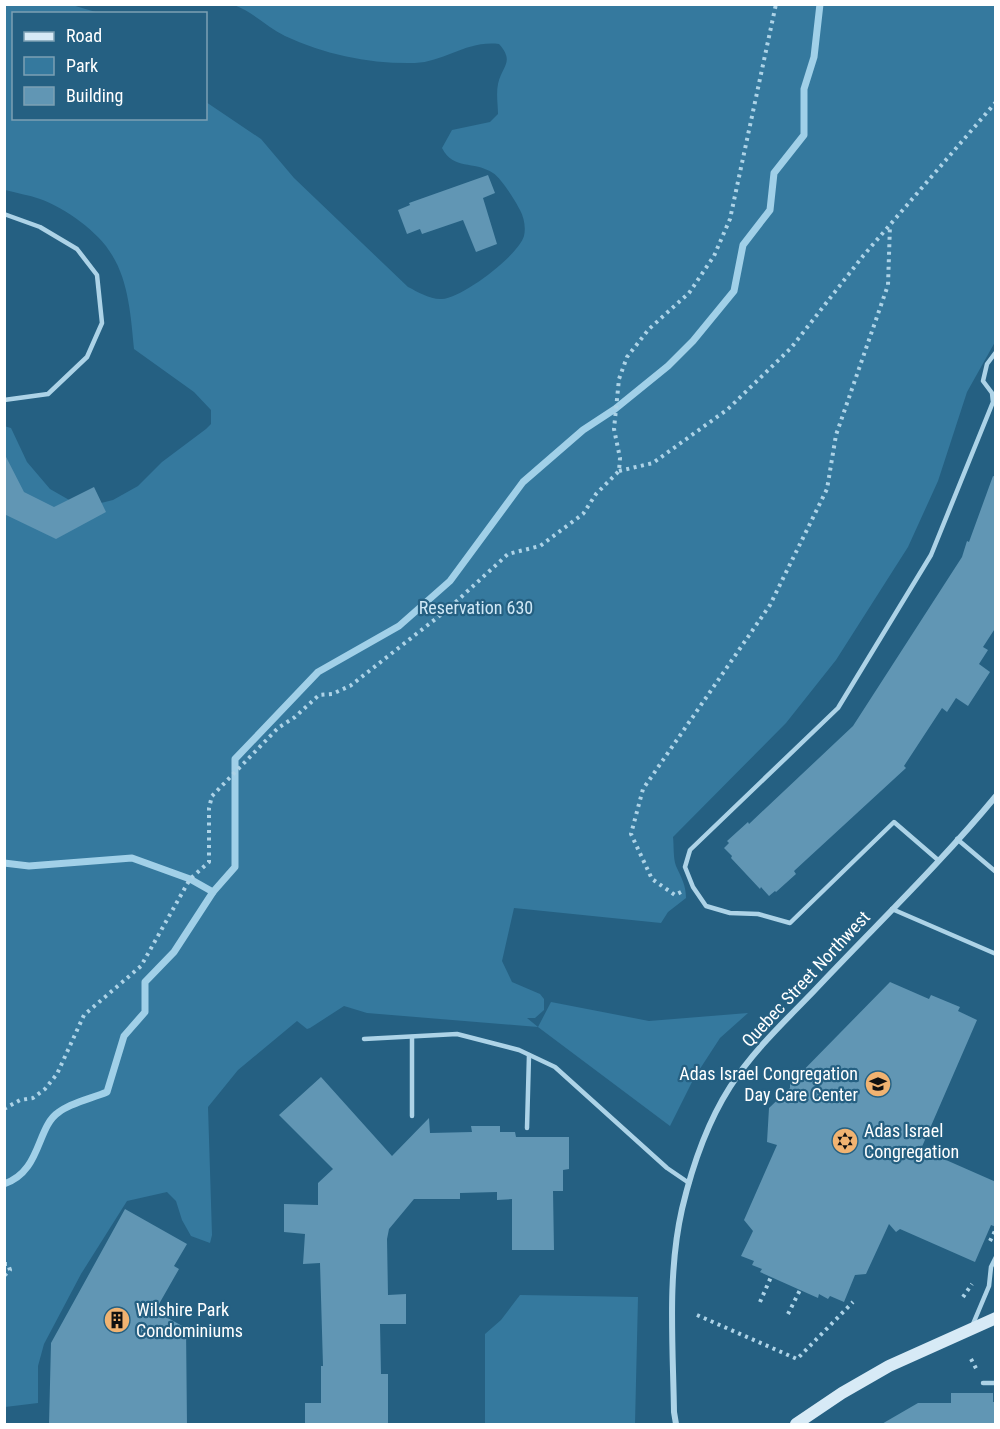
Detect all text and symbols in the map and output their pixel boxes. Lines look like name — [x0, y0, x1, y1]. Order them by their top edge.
legend — [12, 12, 207, 120]
text: Road — [66, 25, 102, 46]
text: Park — [66, 55, 98, 76]
text: Building — [66, 85, 123, 106]
park label: Reservation 630 — [419, 597, 533, 618]
street label: Quebec Street Northwest — [737, 906, 874, 1051]
place label: Adas Israel Congregation Day Care Center — [679, 1063, 859, 1105]
school or university icon: Adas Israel Congregation Day Care Center — [863, 1069, 893, 1099]
place label: Adas Israel Congregation — [864, 1120, 959, 1162]
synagogue icon: Adas Israel Congregation — [830, 1126, 860, 1156]
place label: Wilshire Park Condominiums — [136, 1299, 243, 1341]
building icon: Wilshire Park Condominiums — [102, 1305, 132, 1335]

